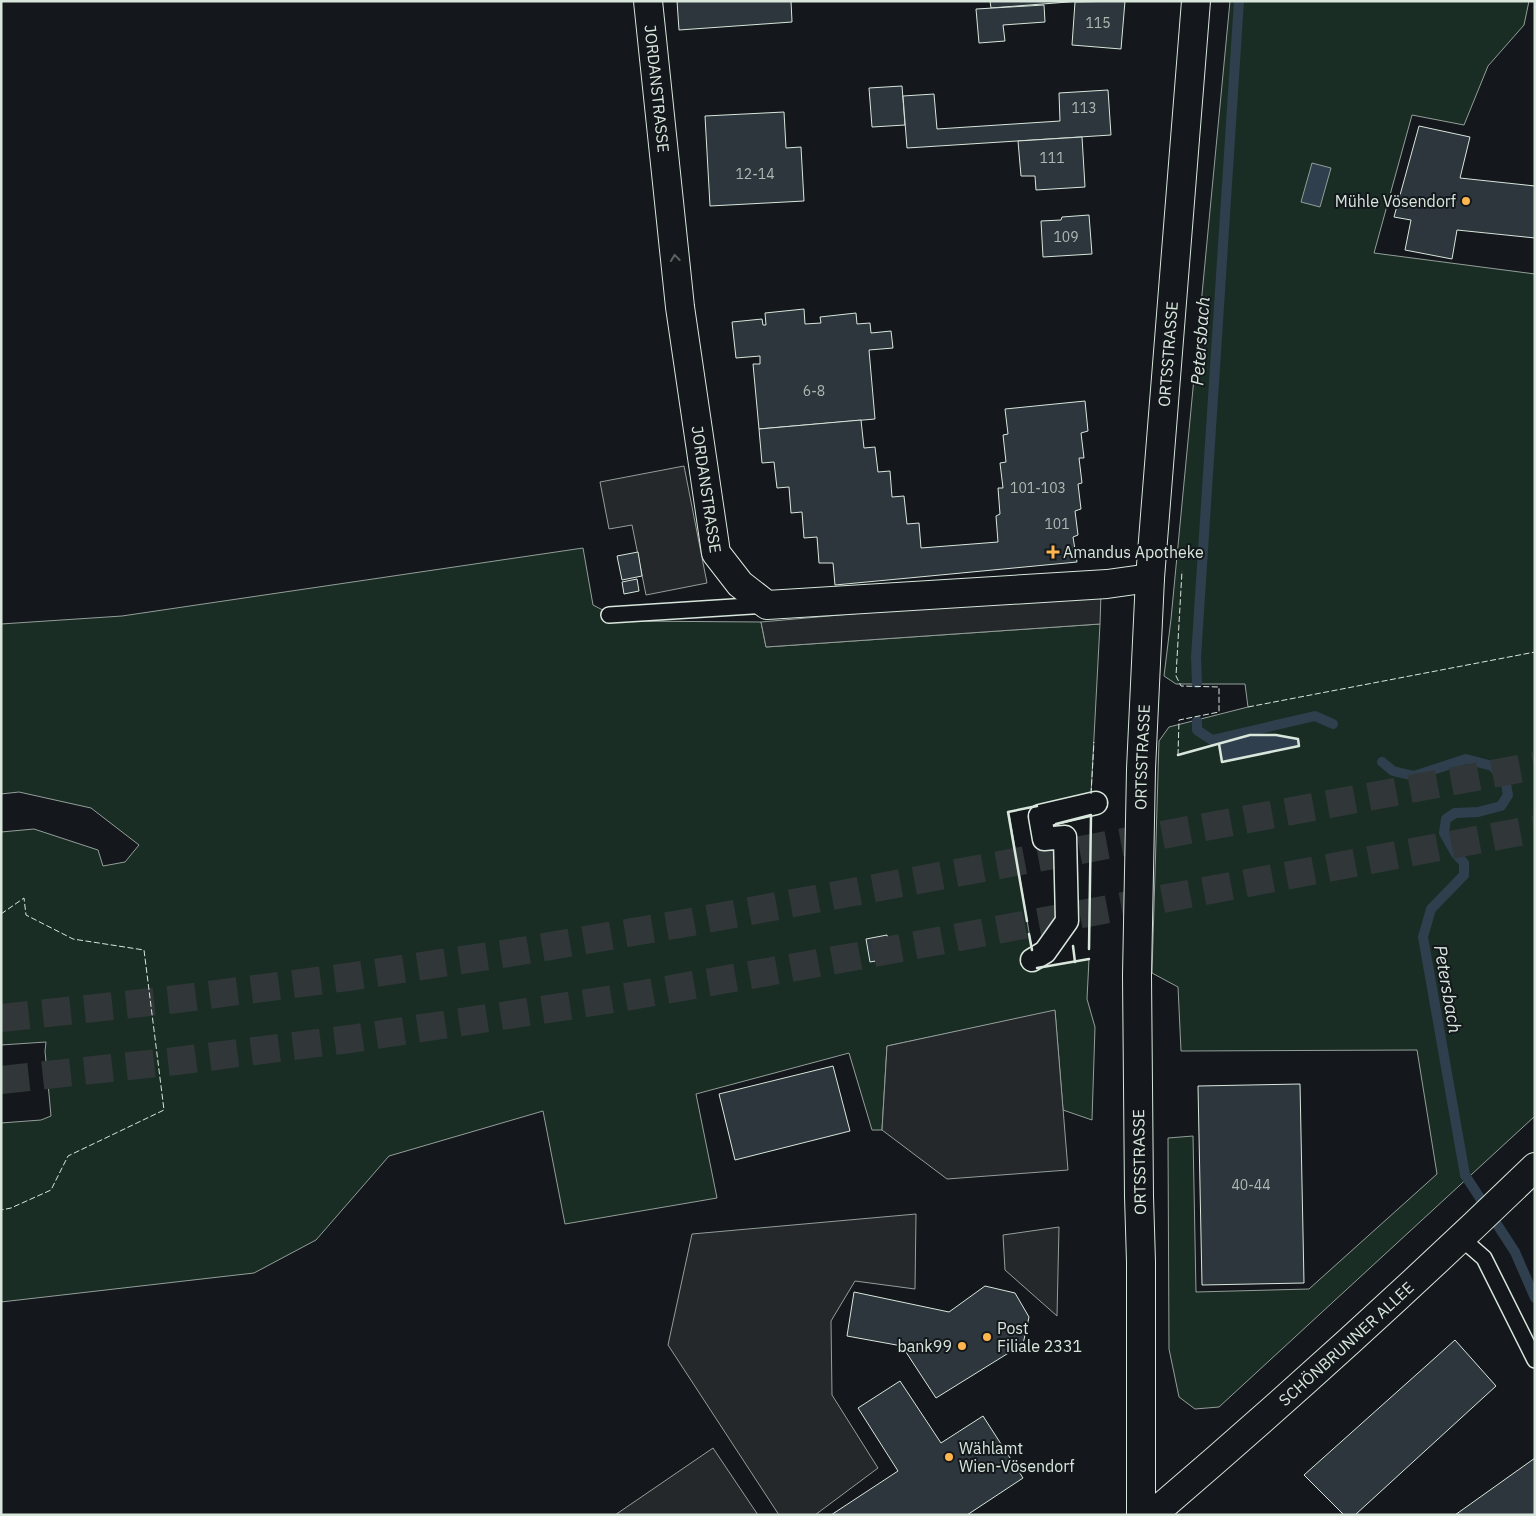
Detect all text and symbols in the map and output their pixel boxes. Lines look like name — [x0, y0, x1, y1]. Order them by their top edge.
house number: 115 — [1085, 14, 1111, 32]
street label: JORDANSTRASSE — [641, 24, 674, 153]
house number: 113 — [1071, 99, 1097, 117]
house number: 111 — [1039, 149, 1065, 167]
house number: 12-14 — [735, 165, 775, 183]
place label: Mühle Vösendorf — [1335, 191, 1456, 211]
marker: Mühle Vösendorf — [1460, 195, 1472, 207]
house number: 109 — [1053, 228, 1079, 246]
one-way arrow — [670, 254, 681, 262]
water label: Petersbach — [1185, 296, 1215, 386]
street label: ORTSSTRASSE — [1154, 300, 1182, 408]
house number: 6-8 — [803, 382, 825, 400]
street label: JORDANSTRASSE — [687, 424, 726, 554]
house number: 101-103 — [1010, 479, 1066, 497]
house number: 101 — [1044, 515, 1070, 533]
place label: Amandus Apotheke — [1063, 542, 1204, 562]
marker: Amandus Apotheke — [1047, 546, 1059, 558]
street label: ORTSSTRASSE — [1130, 704, 1154, 810]
water label: Petersbach — [1429, 943, 1467, 1035]
street label: ORTSSTRASSE — [1128, 1109, 1150, 1215]
house number: 40-44 — [1231, 1176, 1271, 1194]
street label: SCHÖNBRUNNER ALLEE — [1274, 1277, 1418, 1410]
place label: Post Filiale 2331 — [997, 1318, 1082, 1356]
marker: Post Filiale 2331 — [981, 1331, 993, 1343]
place label: bank99 — [897, 1336, 952, 1356]
marker: bank99 — [956, 1340, 968, 1352]
place label: Wählamt Wien-Vösendorf — [959, 1438, 1074, 1476]
marker: Wählamt Wien-Vösendorf — [943, 1451, 955, 1463]

